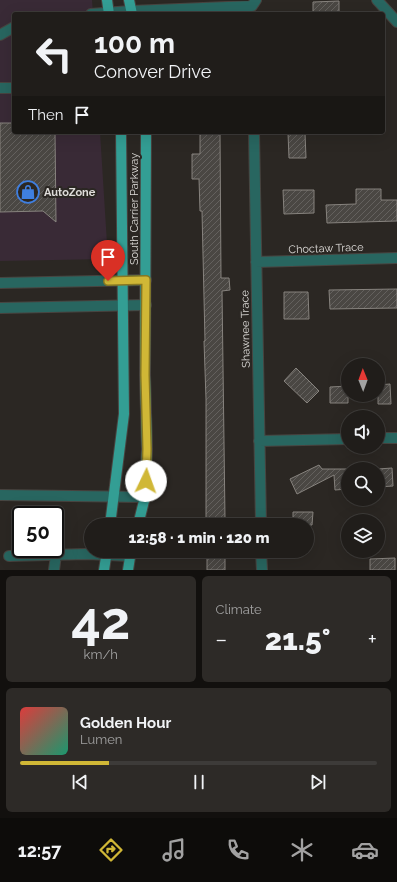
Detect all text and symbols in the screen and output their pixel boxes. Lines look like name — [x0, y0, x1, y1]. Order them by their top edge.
text: 100 m — [94, 27, 175, 60]
icon: left — [28, 28, 80, 80]
text: Conover Drive — [94, 61, 211, 82]
icon: arrive — [71, 104, 93, 126]
text: Then — [28, 106, 63, 124]
street label: South Carrier Parkway — [128, 153, 141, 265]
shop icon: AutoZone — [15, 179, 41, 205]
place label: AutoZone — [44, 186, 96, 199]
pin — [91, 240, 125, 281]
street label: Choctaw Trace — [288, 241, 364, 256]
icon: arrive — [97, 246, 119, 268]
street label: Shawnee Trace — [238, 290, 253, 368]
north arrow — [341, 358, 385, 402]
map controls — [341, 358, 385, 558]
button: sound — [341, 410, 385, 454]
position arrow — [125, 460, 167, 502]
button: search — [341, 462, 385, 506]
speed limit sign: 50 — [12, 506, 64, 558]
button: layers — [341, 514, 385, 558]
text: 12:58 · 1 min · 120 m — [129, 529, 269, 547]
text: 42 — [71, 590, 130, 651]
text: Climate — [216, 602, 262, 617]
text: 21.5° — [265, 622, 330, 657]
text: − — [216, 626, 227, 652]
text: + — [368, 626, 377, 652]
text: km/h — [84, 647, 118, 662]
text: Golden Hour — [80, 714, 171, 732]
text: Lumen — [80, 732, 122, 747]
icon: previous — [69, 771, 91, 793]
icon: pause — [188, 771, 210, 793]
icon: next — [307, 771, 329, 793]
icon: directions — [97, 836, 125, 864]
icon: music — [160, 836, 188, 864]
icon: phone — [224, 836, 252, 864]
icon: climate — [288, 836, 316, 864]
icon: car — [351, 836, 379, 864]
text: 12:57 — [18, 840, 61, 861]

